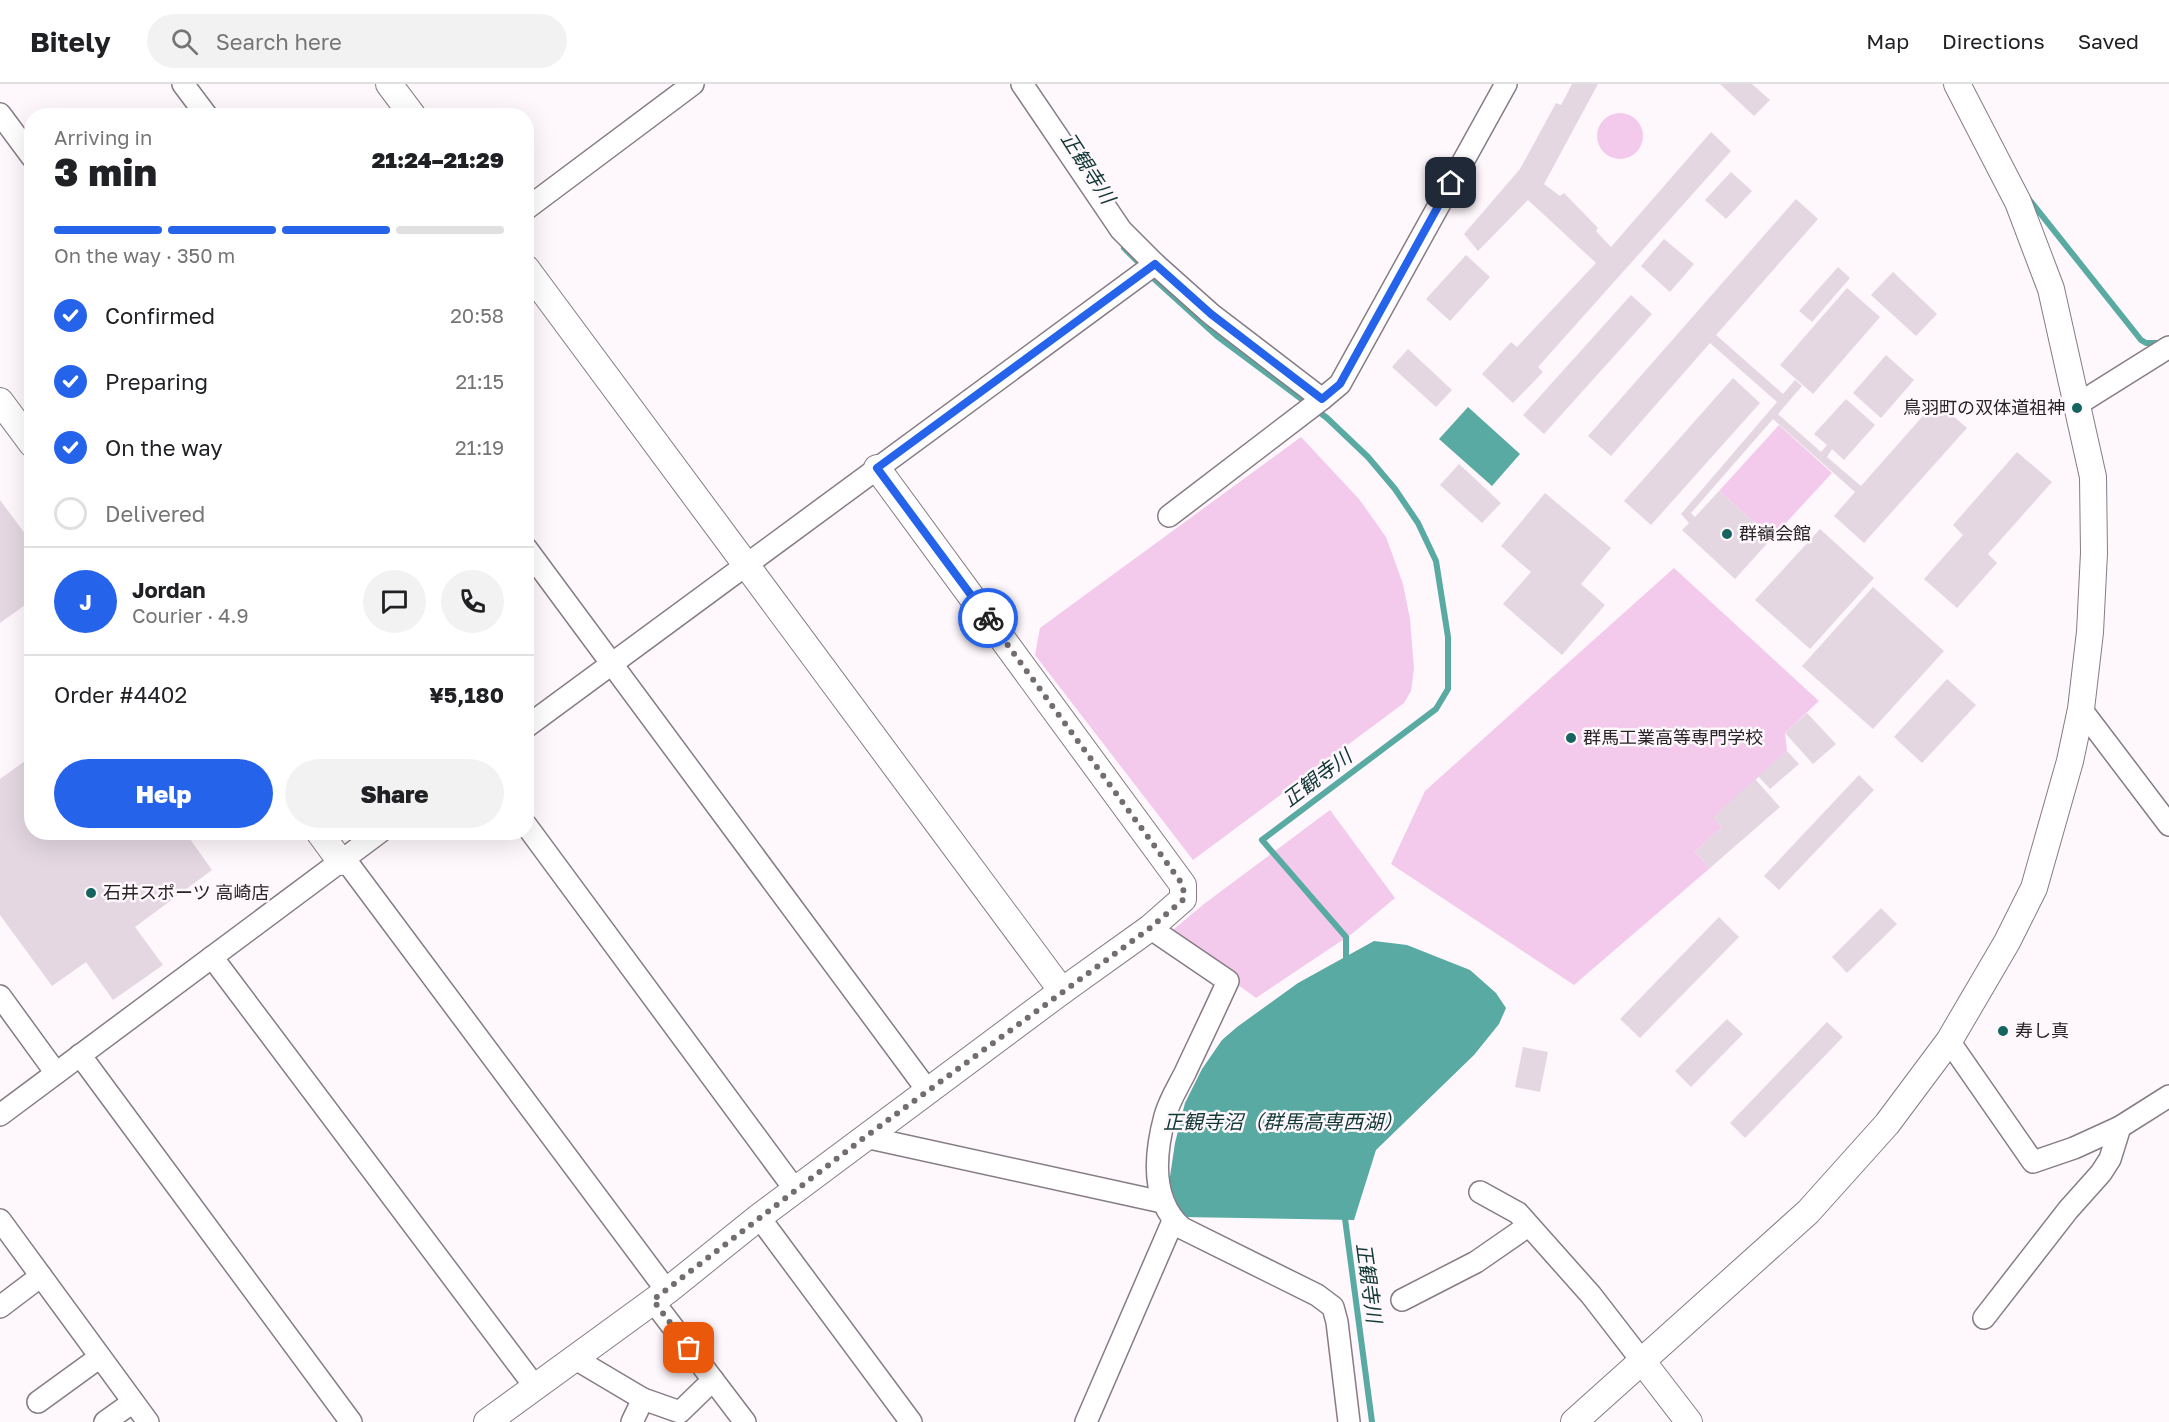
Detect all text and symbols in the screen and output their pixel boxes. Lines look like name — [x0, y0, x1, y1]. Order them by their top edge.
search box — [147, 14, 567, 68]
text: Bitely — [30, 25, 111, 58]
icon: search — [168, 25, 201, 58]
text: Search here — [216, 28, 342, 55]
text: Map — [1866, 28, 1909, 54]
text: Directions — [1942, 28, 2045, 54]
text: Saved — [2078, 28, 2139, 54]
text: Arriving in — [54, 125, 152, 149]
water label: 正観寺川 — [1057, 127, 1122, 209]
text: 21:24–21:29 — [372, 146, 504, 173]
text: 3 min — [54, 148, 157, 195]
pin — [1425, 157, 1476, 208]
icon: home — [1434, 166, 1467, 199]
text: On the way · 350 m — [54, 243, 235, 267]
icon: check — [54, 299, 87, 332]
text: Confirmed — [105, 302, 215, 329]
text: 20:58 — [450, 303, 504, 327]
icon: check — [54, 365, 87, 398]
text: Preparing — [105, 368, 208, 395]
text: 21:15 — [455, 369, 504, 393]
place label: 鳥羽町の双体道祖神 — [1903, 396, 2065, 418]
marker: 鳥羽町の双体道祖神 — [2070, 401, 2084, 415]
icon: check — [54, 431, 87, 464]
text: On the way — [105, 434, 223, 461]
text: 21:19 — [455, 435, 504, 459]
text: Delivered — [105, 500, 205, 527]
place label: 群嶺会館 — [1739, 522, 1811, 544]
marker: 群嶺会館 — [1720, 527, 1734, 541]
button: chat — [363, 570, 426, 633]
button: phone — [441, 570, 504, 633]
text: Jordan — [132, 576, 206, 603]
text: J — [79, 588, 92, 615]
courier — [958, 588, 1018, 648]
icon: bike — [972, 602, 1005, 635]
text: Courier · 4.9 — [132, 603, 249, 627]
text: Order #4402 — [54, 681, 187, 708]
text: ¥5,180 — [429, 681, 504, 708]
place label: 群馬工業高等専門学校 — [1583, 726, 1763, 748]
marker: 群馬工業高等専門学校 — [1564, 731, 1578, 745]
water label: 正観寺川 — [1277, 742, 1357, 811]
button: Help — [54, 759, 273, 828]
button: Share — [285, 759, 504, 828]
place label: 石井スポーツ 高崎店 — [103, 881, 269, 903]
marker: 石井スポーツ 高崎店 — [84, 886, 98, 900]
place label: 寿し真 — [2015, 1019, 2069, 1041]
marker: 寿し真 — [1996, 1024, 2010, 1038]
water label: 正観寺沼（群馬高専西湖） — [1163, 1109, 1403, 1133]
water label: 正観寺川 — [1353, 1242, 1388, 1326]
pin — [663, 1322, 714, 1373]
icon: bag — [672, 1331, 705, 1364]

